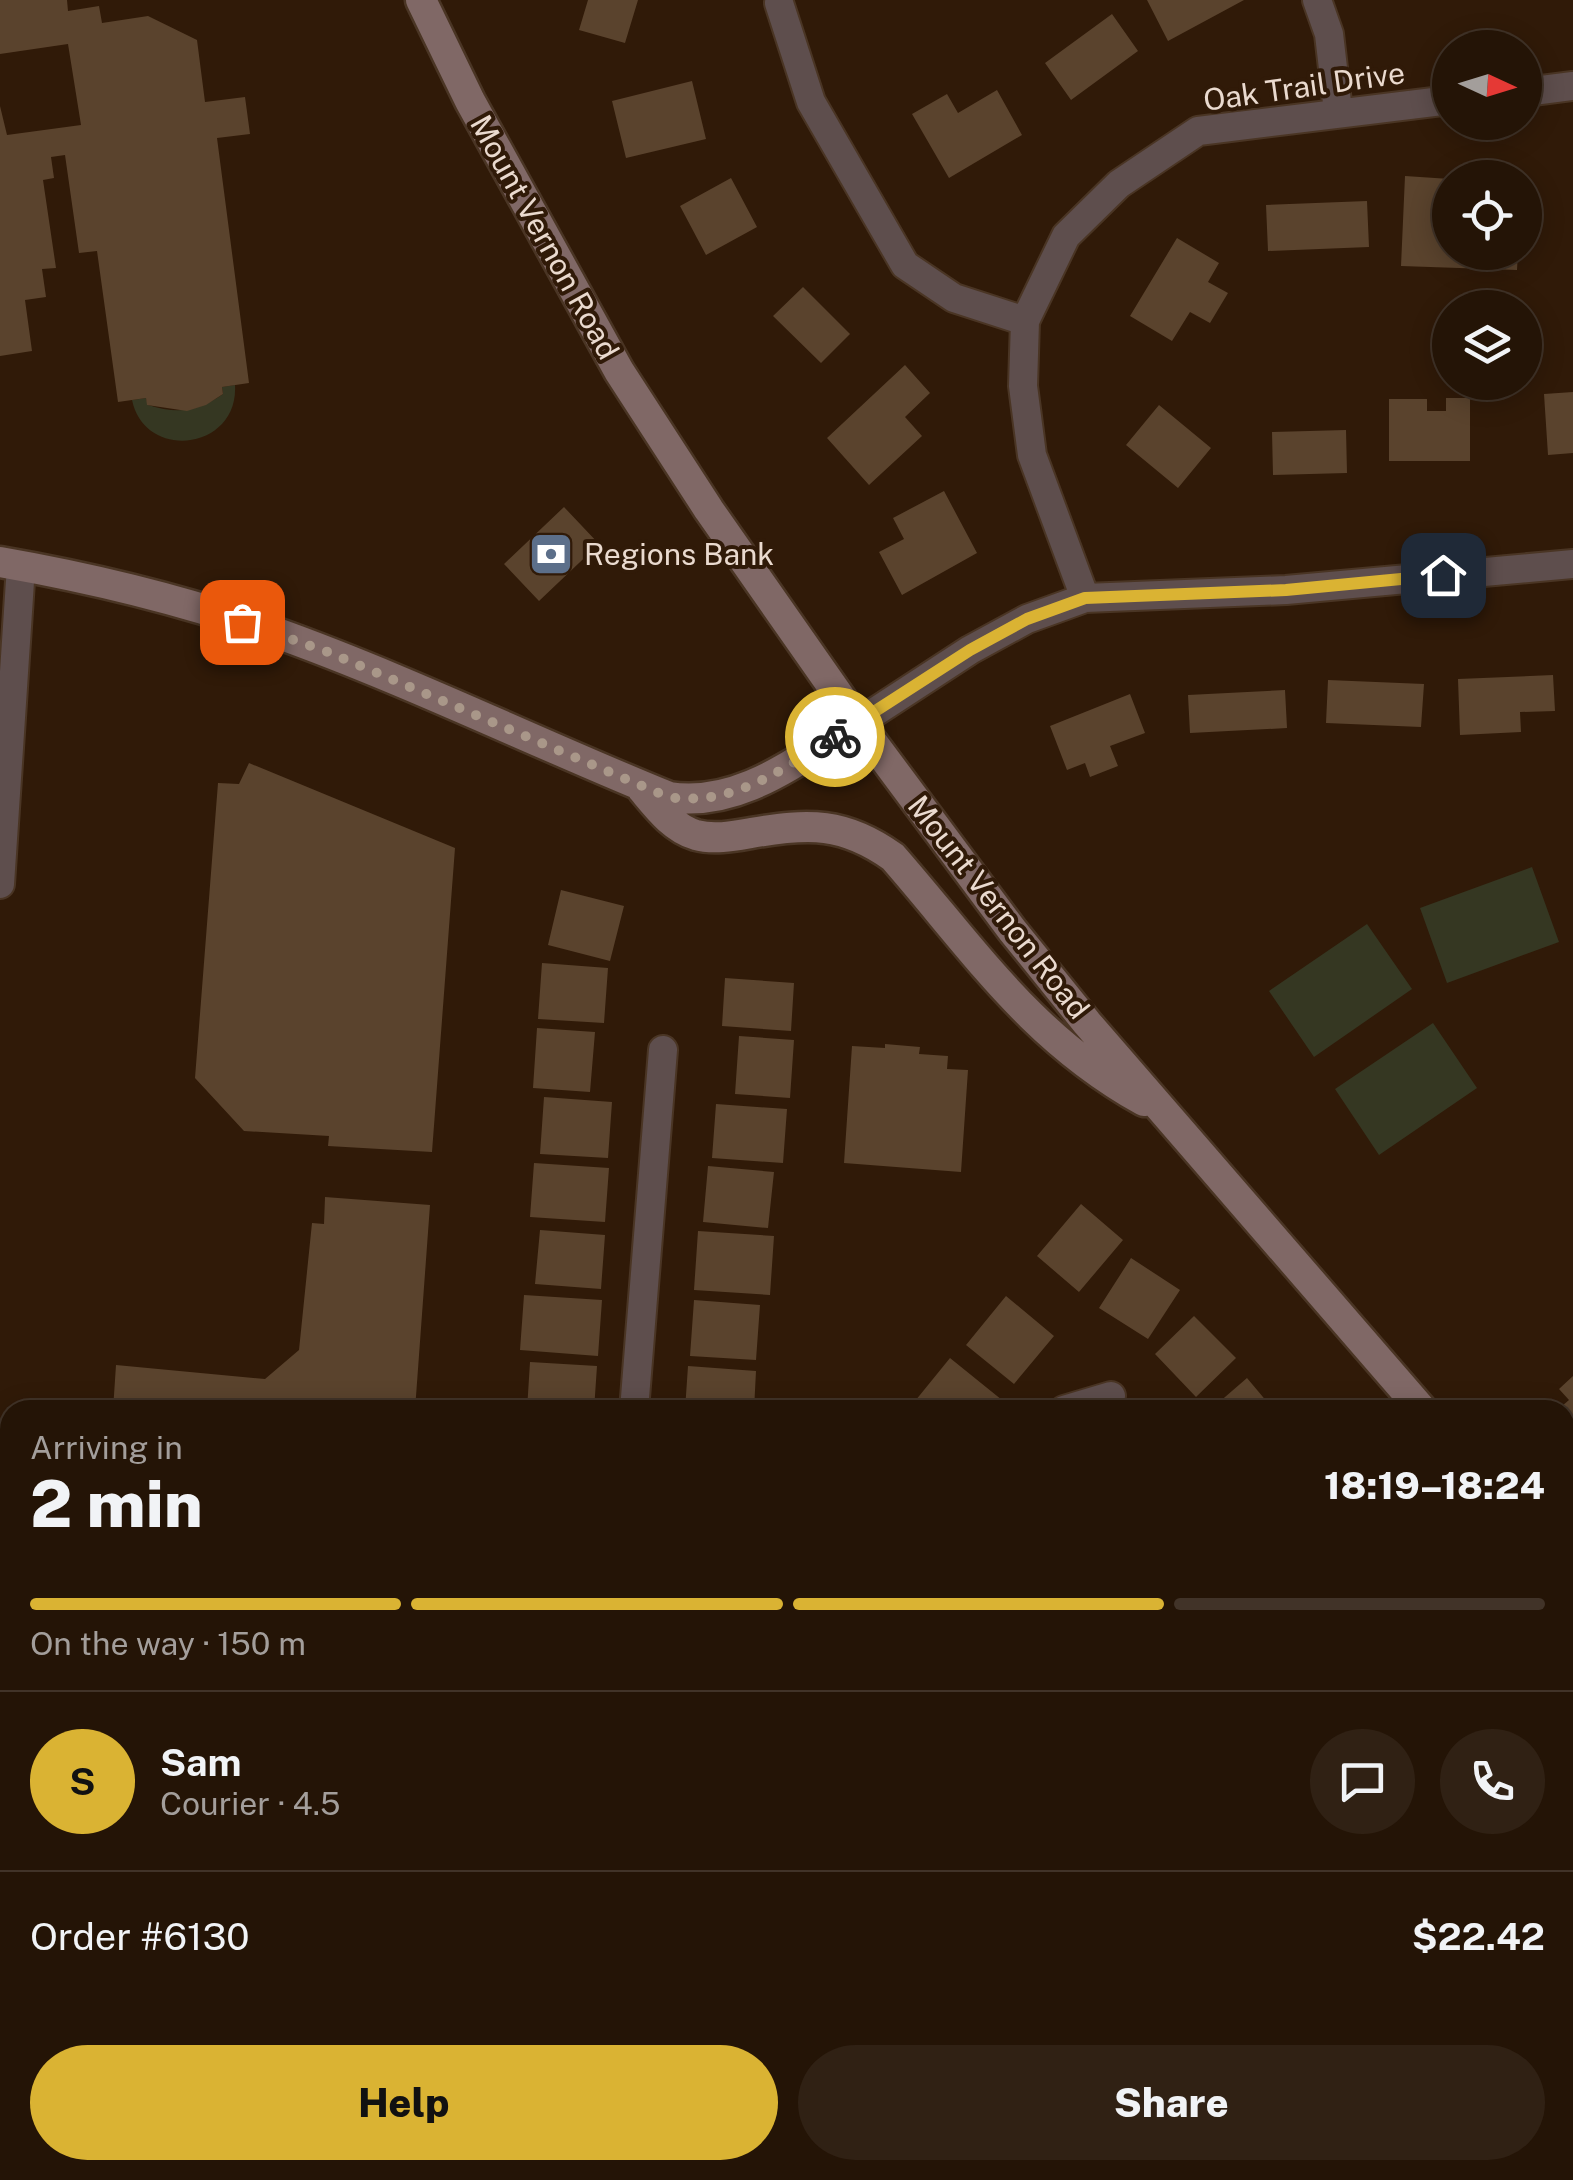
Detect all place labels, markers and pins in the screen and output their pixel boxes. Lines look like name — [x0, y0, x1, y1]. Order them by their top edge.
bank icon: Regions Bank — [528, 531, 574, 577]
pin — [1401, 533, 1486, 618]
place label: Regions Bank — [584, 536, 774, 572]
pin — [200, 580, 285, 665]

